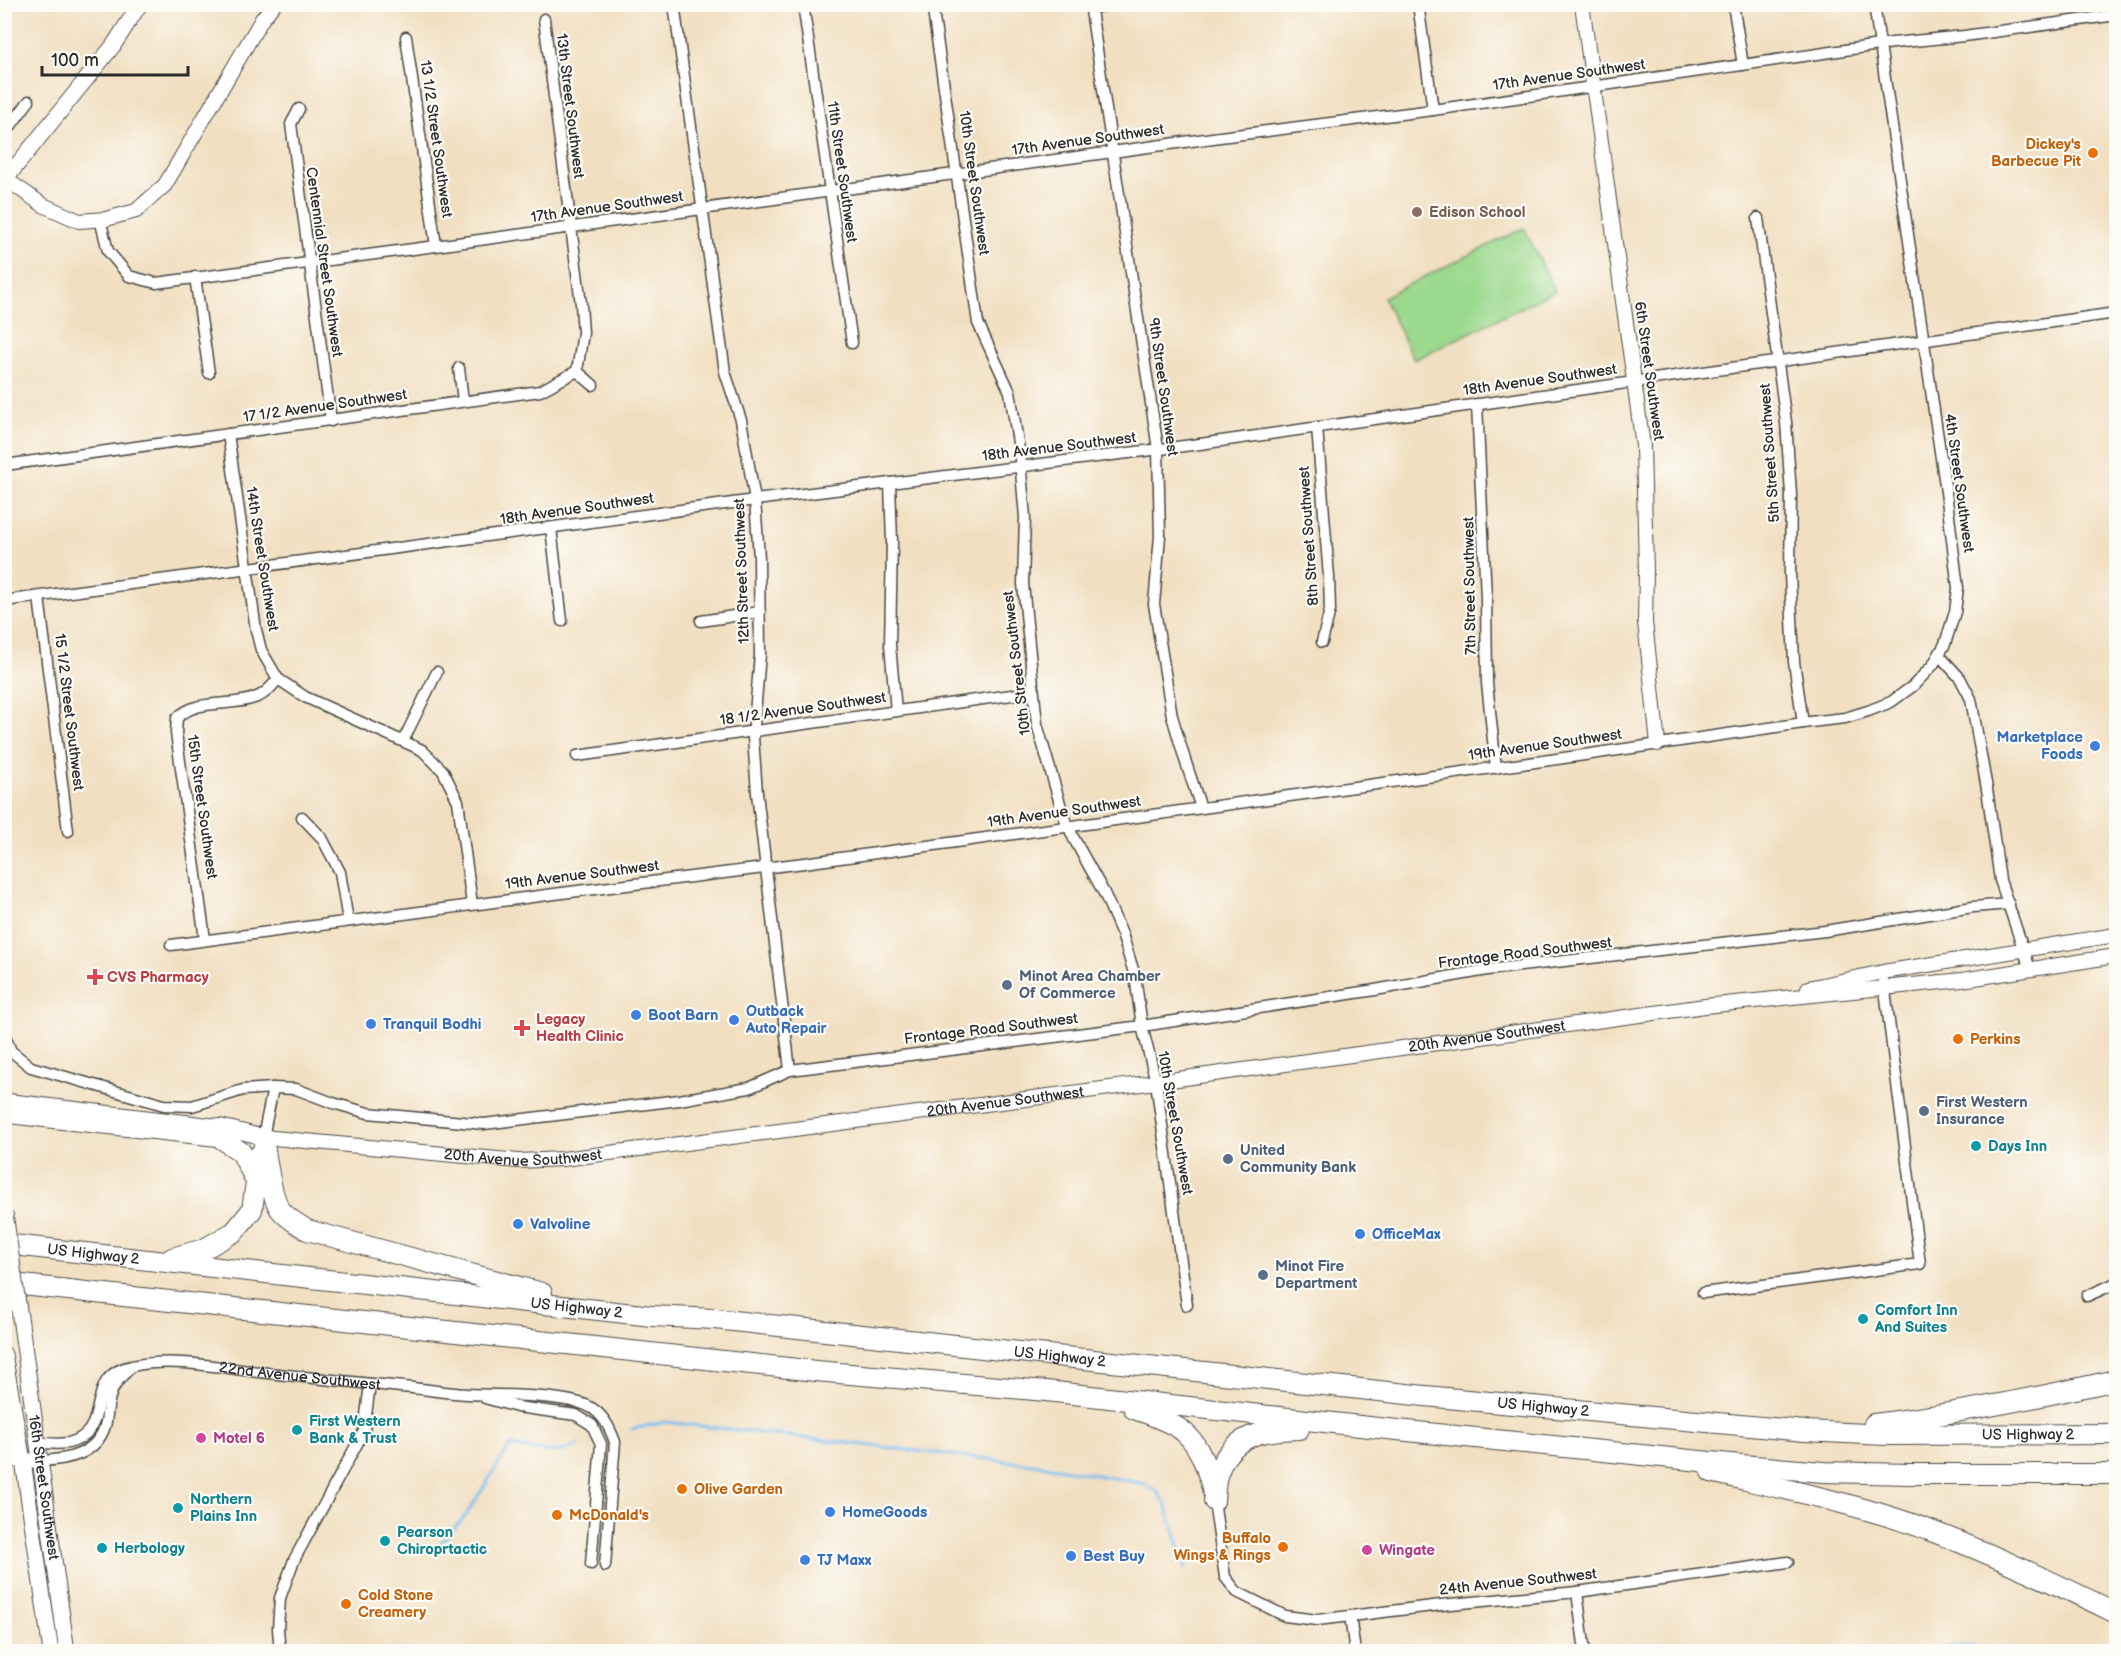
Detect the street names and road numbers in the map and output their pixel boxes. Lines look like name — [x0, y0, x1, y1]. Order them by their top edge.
street label: 13th Street Southwest — [552, 32, 588, 180]
street label: 17th Avenue Southwest — [1492, 55, 1647, 95]
street label: 13 1/2 Street Southwest — [416, 59, 457, 219]
street label: 11th Street Southwest — [823, 100, 861, 244]
street label: 10th Street Southwest — [954, 110, 994, 257]
street label: 17th Avenue Southwest — [1011, 120, 1166, 160]
street label: Centennial Street Southwest — [301, 166, 347, 359]
street label: 17th Avenue Southwest — [530, 187, 685, 227]
street label: 6th Street Southwest — [1630, 300, 1668, 442]
street label: 9th Street Southwest — [1144, 316, 1182, 458]
street label: 18th Avenue Southwest — [1462, 360, 1618, 400]
street label: 5th Street Southwest — [1756, 382, 1784, 523]
street label: 17 1/2 Avenue Southwest — [242, 385, 409, 427]
street label: 4th Street Southwest — [1940, 412, 1978, 554]
street label: 18th Avenue Southwest — [981, 428, 1137, 466]
street label: 8th Street Southwest — [1295, 465, 1323, 606]
street label: 14th Street Southwest — [241, 485, 283, 633]
street label: 18th Avenue Southwest — [499, 489, 655, 529]
street label: 12th Street Southwest — [730, 497, 754, 644]
street label: 7th Street Southwest — [1459, 516, 1481, 655]
street label: 10th Street Southwest — [999, 589, 1035, 736]
street label: 15 1/2 Street Southwest — [50, 632, 88, 792]
street label: 18 1/2 Avenue Southwest — [719, 688, 888, 730]
street label: 19th Avenue Southwest — [1467, 725, 1623, 765]
street label: 15th Street Southwest — [182, 734, 222, 881]
street label: 19th Avenue Southwest — [986, 792, 1142, 832]
street label: 19th Avenue Southwest — [504, 856, 660, 894]
street label: Frontage Road Southwest — [1437, 933, 1613, 973]
street label: Frontage Road Southwest — [903, 1009, 1079, 1049]
street label: 20th Avenue Southwest — [1407, 1016, 1567, 1056]
street label: 10th Street Southwest — [1153, 1050, 1197, 1197]
street label: 20th Avenue Southwest — [925, 1082, 1085, 1121]
street label: 20th Avenue Southwest — [443, 1145, 603, 1171]
street label: US Highway 2 — [46, 1239, 141, 1269]
street label: US Highway 2 — [529, 1293, 624, 1322]
street label: US Highway 2 — [1013, 1342, 1107, 1371]
street label: 22nd Avenue Southwest — [218, 1357, 382, 1394]
street label: US Highway 2 — [1496, 1393, 1590, 1421]
street label: 16th Street Southwest — [24, 1414, 64, 1561]
street label: US Highway 2 — [1982, 1425, 2075, 1444]
street label: 24th Avenue Southwest — [1438, 1564, 1598, 1600]

